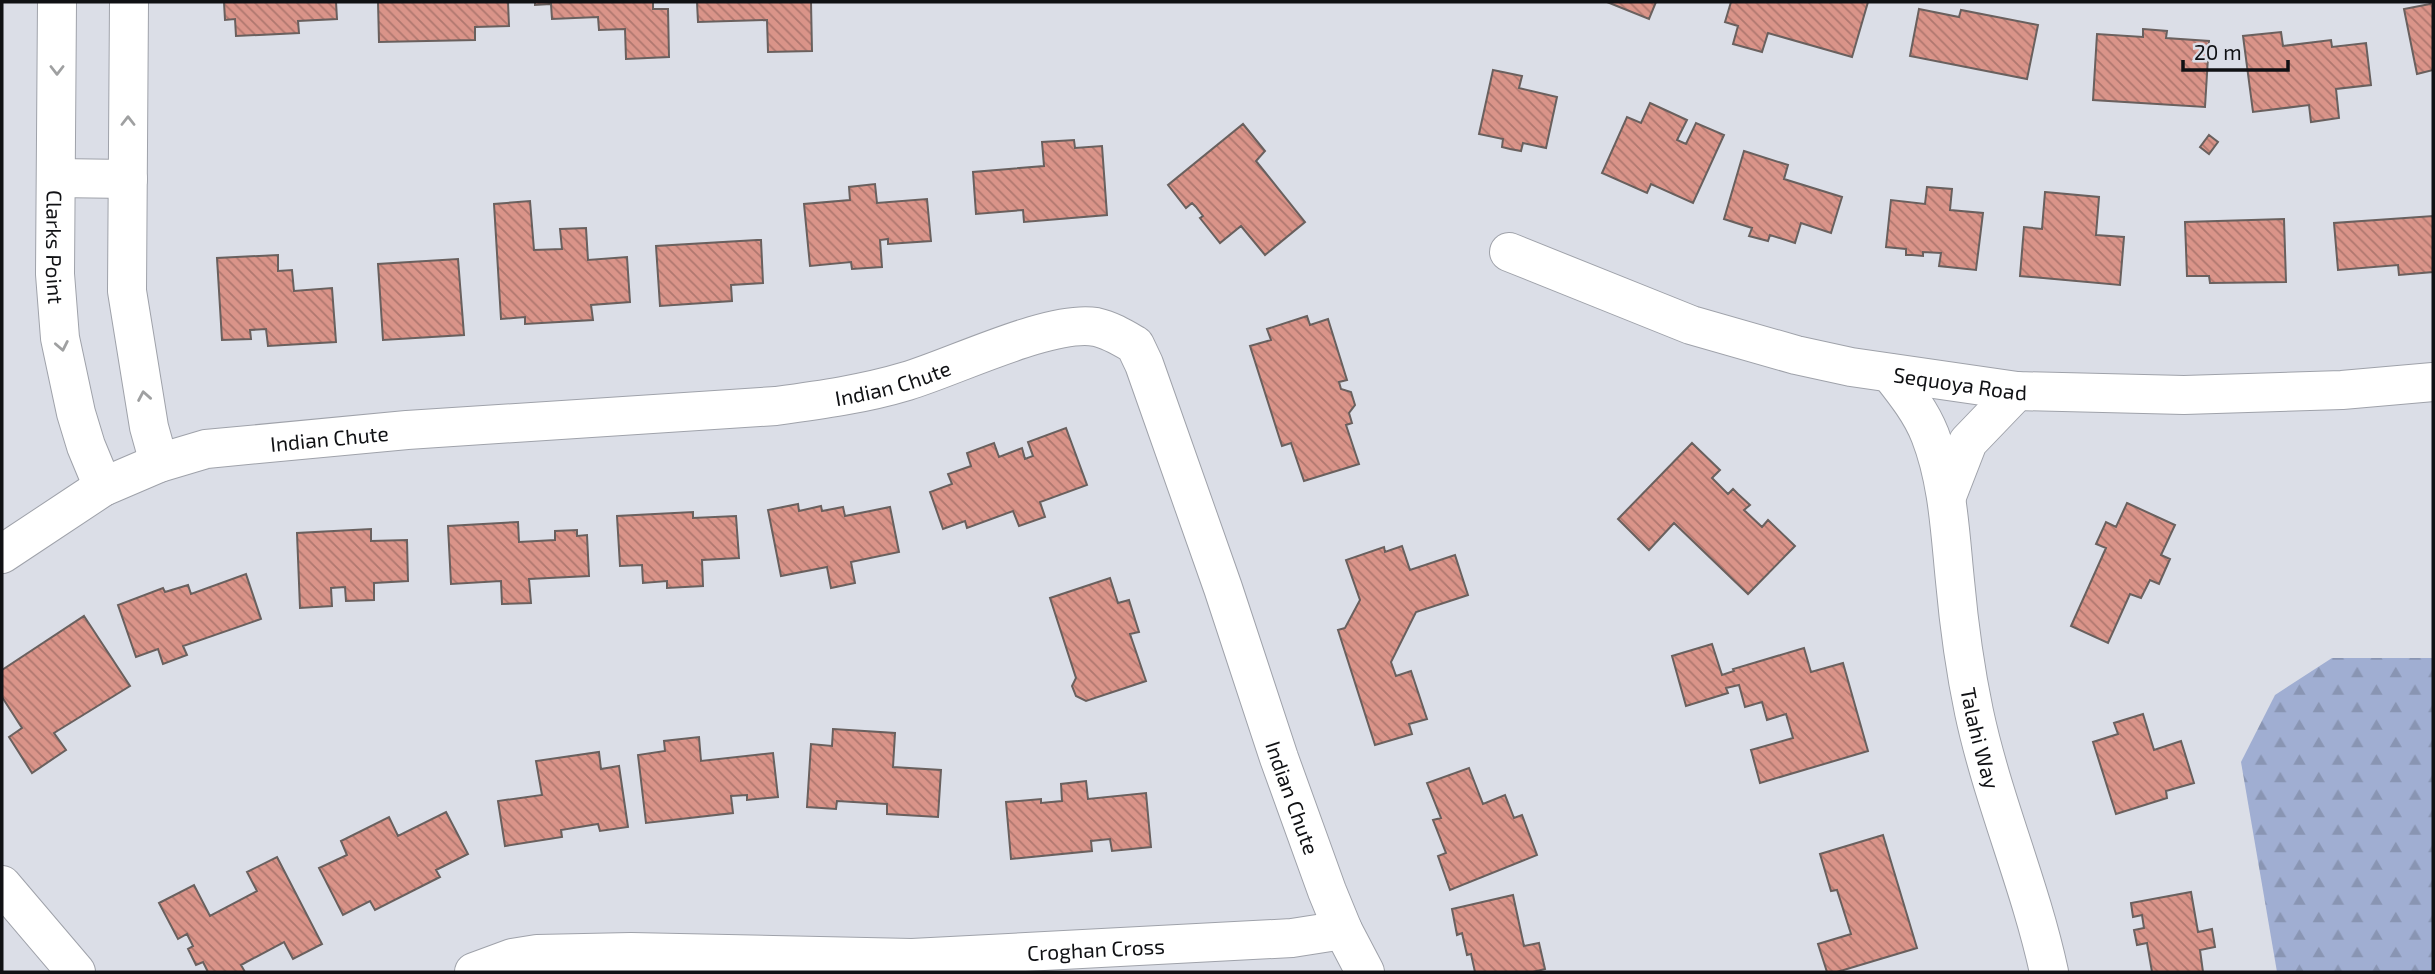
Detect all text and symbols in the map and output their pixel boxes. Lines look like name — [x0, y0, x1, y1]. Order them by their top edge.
scale bar — [2183, 28, 2288, 72]
text: 20 m — [2194, 39, 2242, 64]
one-way arrow — [49, 65, 65, 76]
one-way arrow — [120, 115, 136, 126]
street label: Clarks Point — [42, 190, 70, 305]
one-way arrow — [54, 340, 69, 352]
street label: Indian Chute — [833, 354, 954, 410]
street label: Sequoya Road — [1892, 361, 2027, 404]
one-way arrow — [137, 390, 152, 402]
street label: Indian Chute — [269, 419, 390, 455]
street label: Talahi Way — [1957, 685, 2006, 792]
street label: Indian Chute — [1262, 738, 1325, 858]
street label: Croghan Cross — [1026, 932, 1165, 964]

